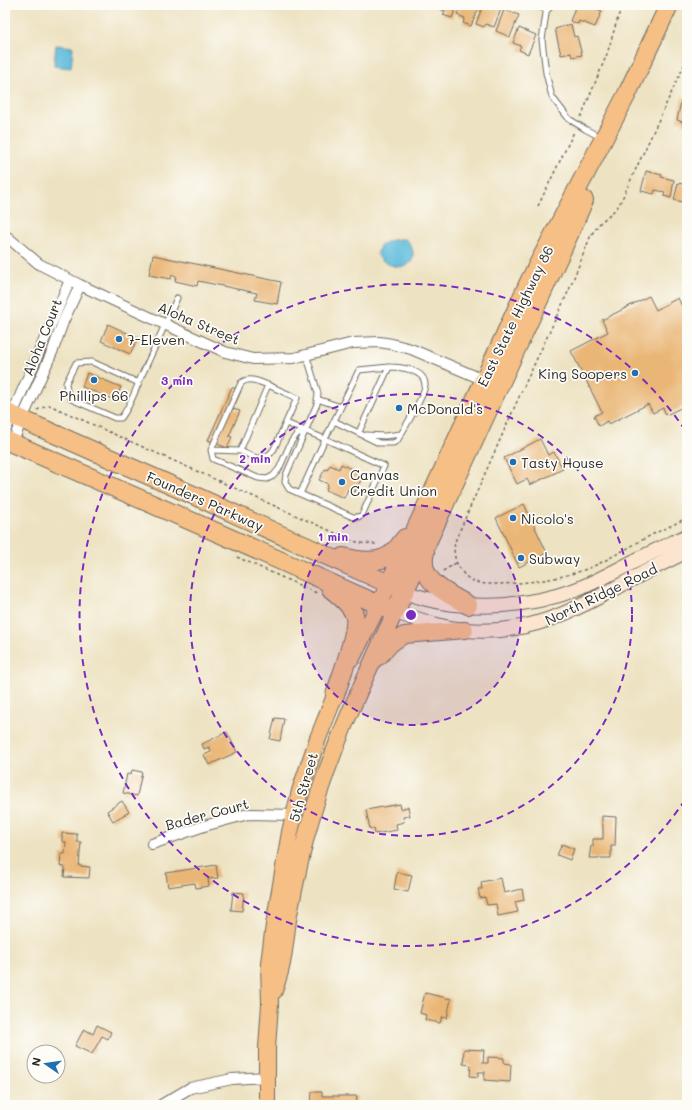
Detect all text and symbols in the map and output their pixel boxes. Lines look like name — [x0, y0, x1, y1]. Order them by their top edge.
street label: East State Highway 86 — [473, 242, 557, 390]
street label: Aloha Court — [18, 296, 66, 378]
street label: Aloha Street — [155, 297, 243, 349]
place label: 7-Eleven — [127, 330, 185, 349]
marker: 7-Eleven — [114, 334, 124, 344]
place label: King Soopers — [538, 364, 627, 383]
marker: King Soopers — [630, 368, 640, 378]
text: 3 min — [161, 372, 193, 388]
marker: Phillips 66 — [89, 375, 99, 385]
place label: Phillips 66 — [60, 386, 128, 405]
place label: McDonald's — [407, 399, 483, 418]
marker: McDonald's — [394, 403, 404, 413]
text: 2 min — [239, 450, 271, 466]
place label: Tasty House — [521, 453, 604, 472]
marker: Tasty House — [508, 457, 518, 467]
place label: Canvas Credit Union — [350, 465, 437, 500]
street label: Founders Parkway — [144, 467, 266, 535]
marker: Canvas Credit Union — [337, 477, 347, 487]
place label: Nicolo's — [521, 509, 574, 528]
marker: Nicolo's — [508, 513, 518, 523]
text: 1 min — [318, 528, 348, 544]
place label: Subway — [529, 549, 580, 568]
marker: Subway — [516, 553, 526, 563]
street label: North Ridge Road — [542, 559, 660, 629]
centre of rings — [404, 608, 418, 622]
street label: 5th Street — [284, 750, 322, 824]
street label: Bader Court — [163, 794, 251, 834]
north arrow — [26, 1044, 66, 1084]
text: N — [28, 1056, 44, 1067]

